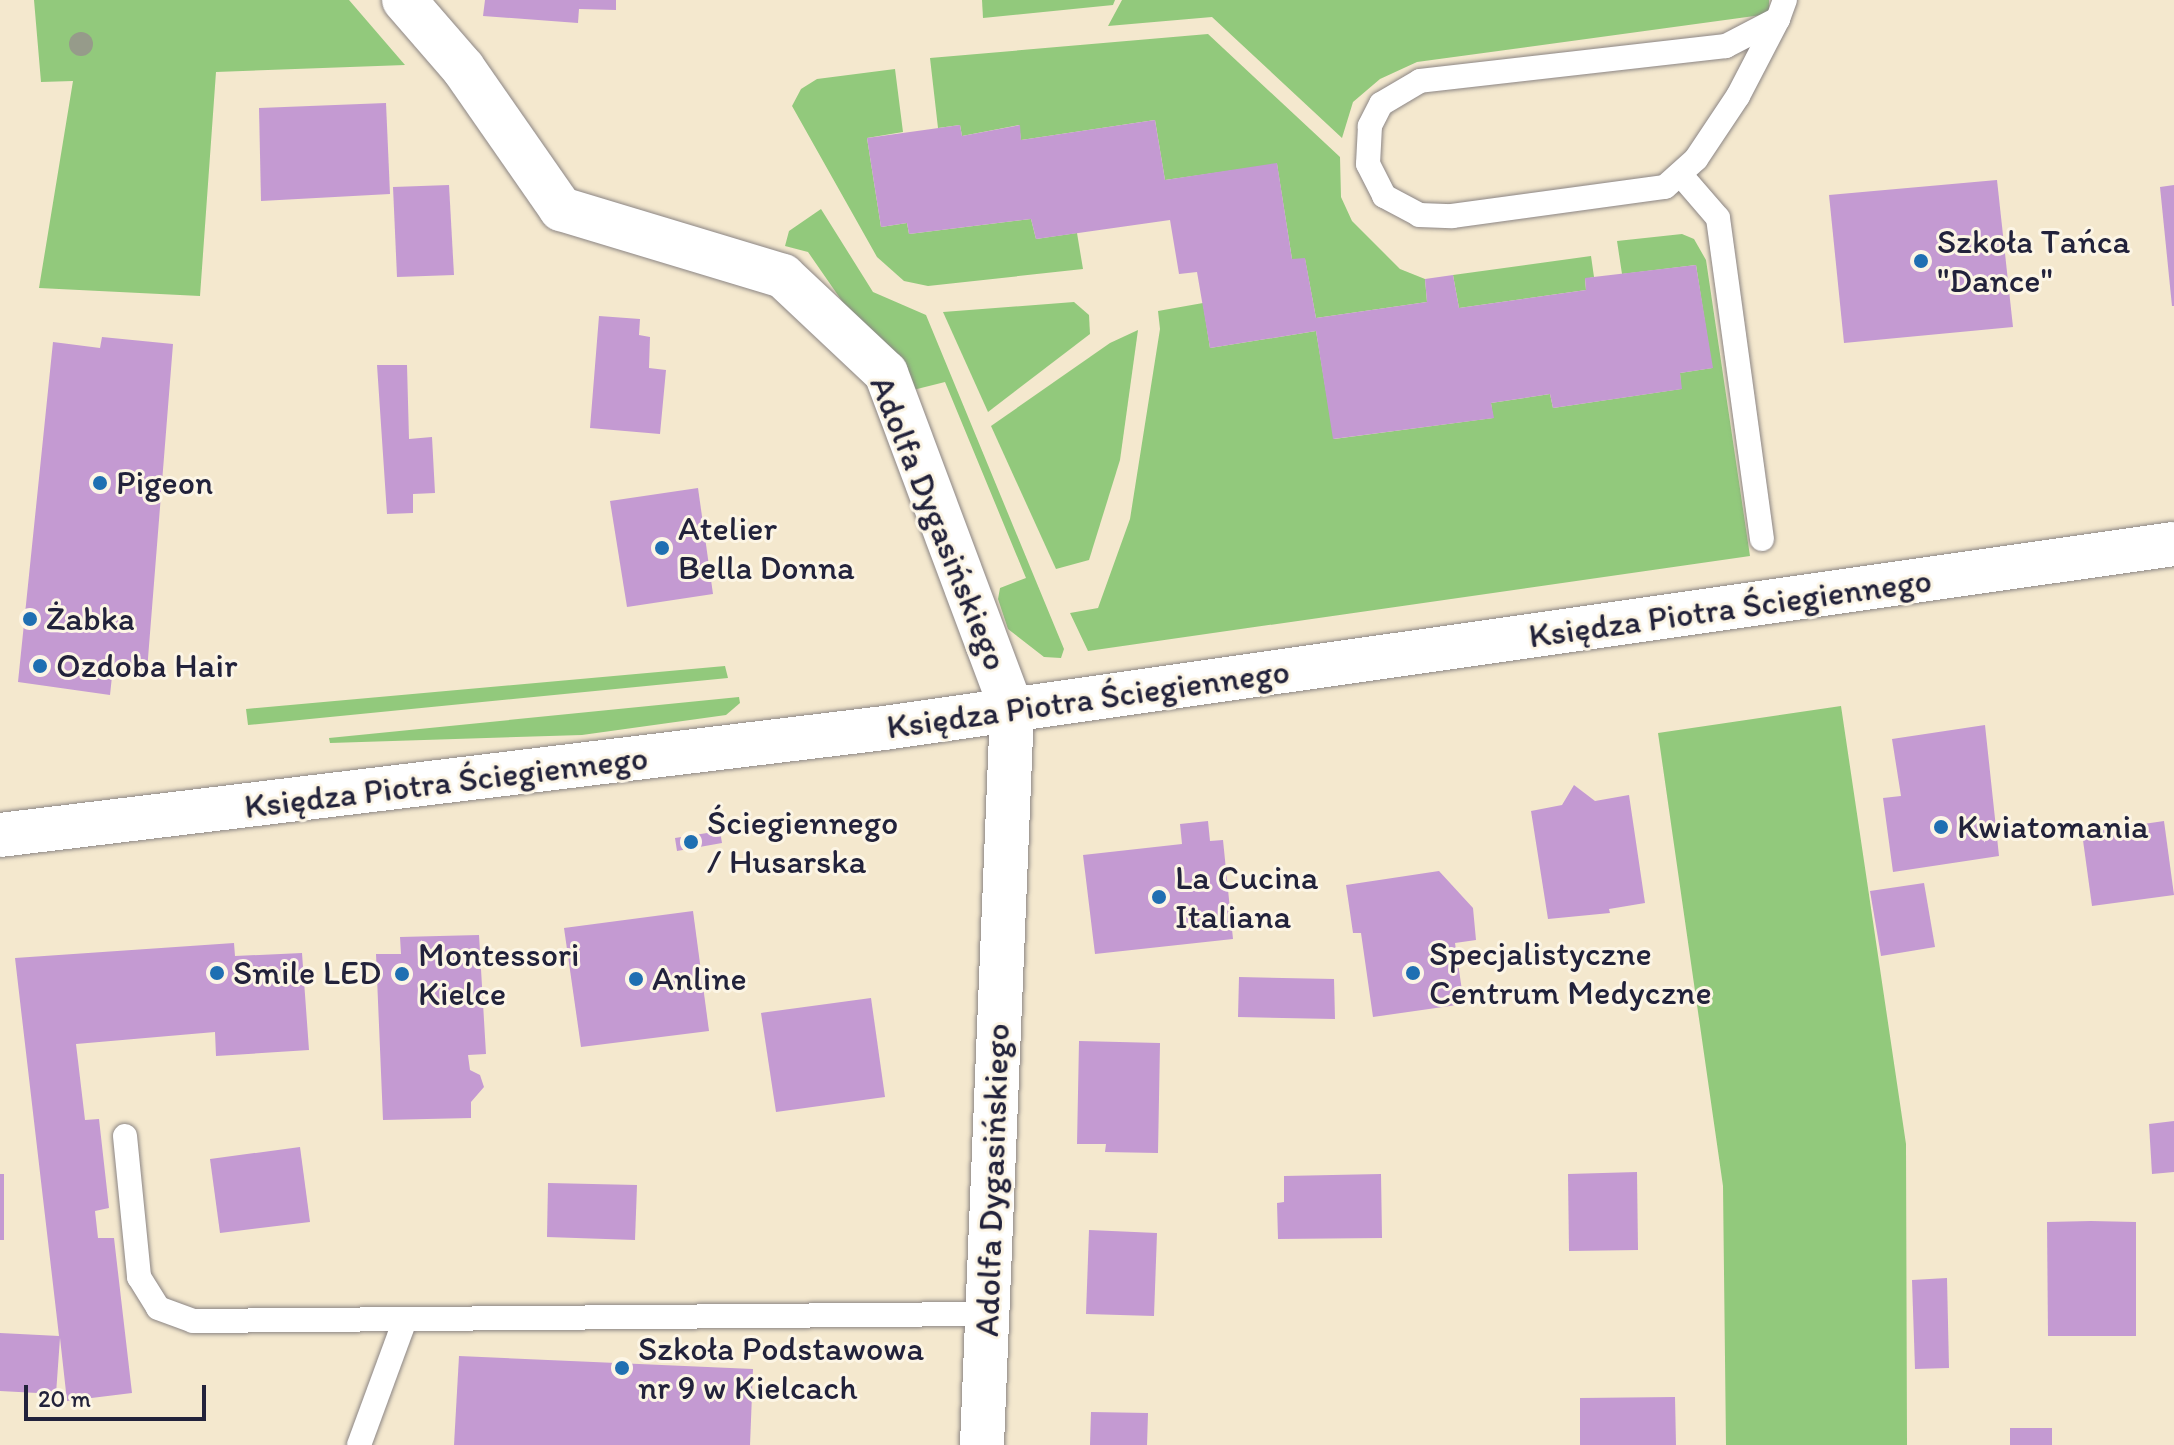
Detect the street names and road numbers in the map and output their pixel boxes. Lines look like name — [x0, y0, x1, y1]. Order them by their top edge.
street label: Adolfa Dygasińskiego — [861, 370, 1017, 676]
street label: Księdza Piotra Ściegiennego — [1525, 559, 1935, 657]
street label: Księdza Piotra Ściegiennego — [883, 650, 1293, 748]
street label: Księdza Piotra Ściegiennego — [241, 737, 651, 827]
street label: Adolfa Dygasińskiego — [966, 1023, 1018, 1337]

